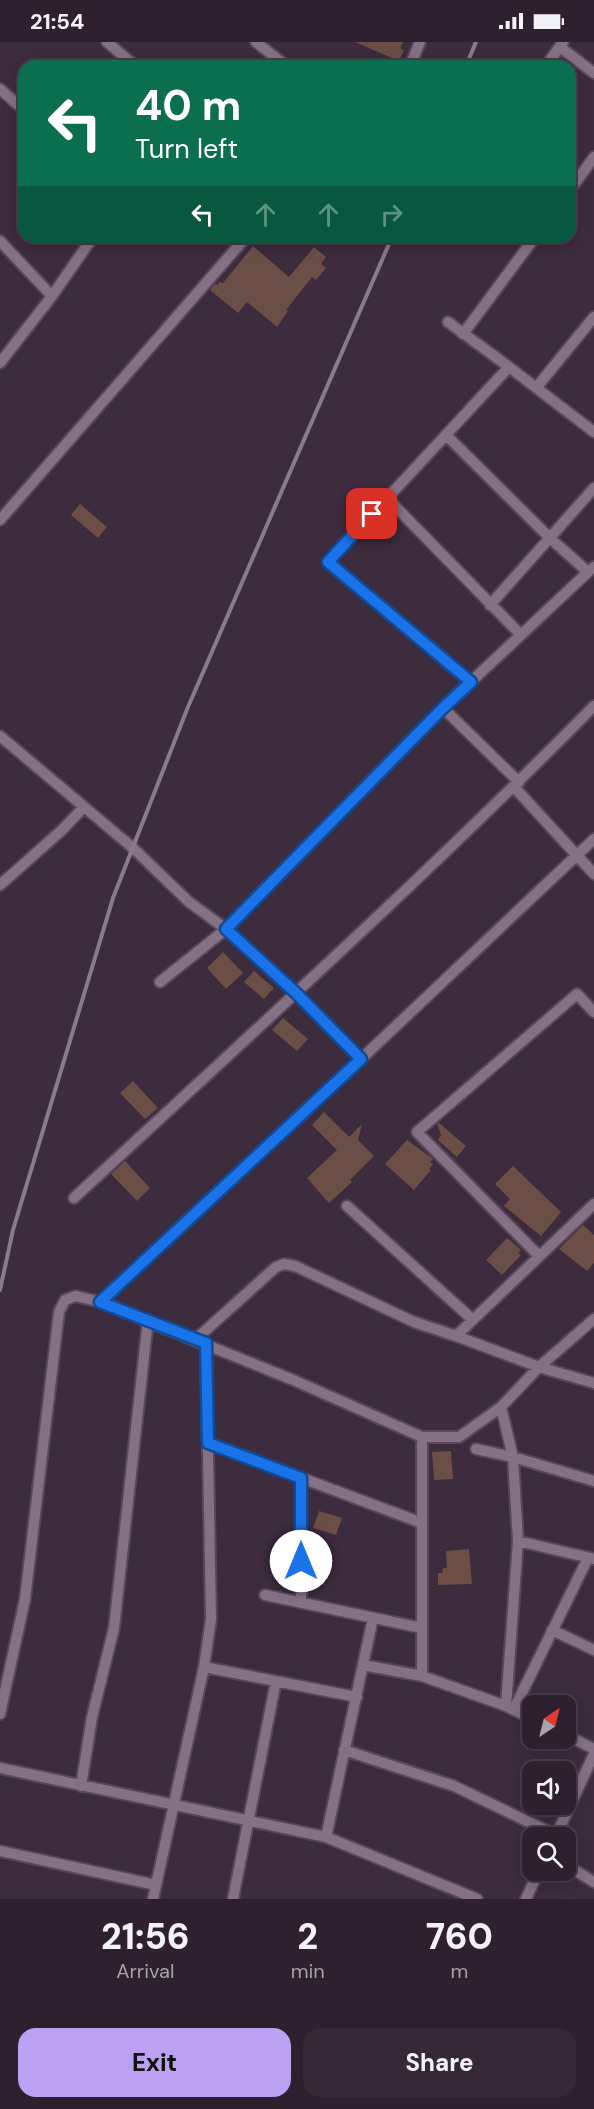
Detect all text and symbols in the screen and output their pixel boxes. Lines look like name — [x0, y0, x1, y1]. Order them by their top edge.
text: 21:54 — [30, 7, 84, 36]
text: 40 m — [135, 78, 241, 133]
icon: left — [36, 84, 114, 162]
text: Turn left — [135, 131, 238, 166]
icon: left — [186, 198, 219, 231]
icon: ahead — [249, 198, 282, 231]
icon: ahead — [312, 198, 345, 231]
icon: right — [375, 198, 408, 231]
pin — [346, 488, 397, 539]
icon: arrive — [355, 497, 388, 530]
position arrow — [269, 1529, 333, 1593]
north arrow — [522, 1695, 576, 1749]
map controls — [522, 1695, 576, 1881]
button: sound — [522, 1761, 576, 1815]
button: search — [522, 1827, 576, 1881]
text: 21:56 — [101, 1913, 190, 1960]
text: 2 — [297, 1913, 318, 1960]
text: 760 — [426, 1913, 493, 1960]
text: Arrival — [116, 1958, 174, 1984]
text: min — [291, 1958, 325, 1984]
text: m — [450, 1958, 468, 1984]
button: Exit — [18, 2028, 291, 2097]
button: Share — [303, 2028, 576, 2097]

